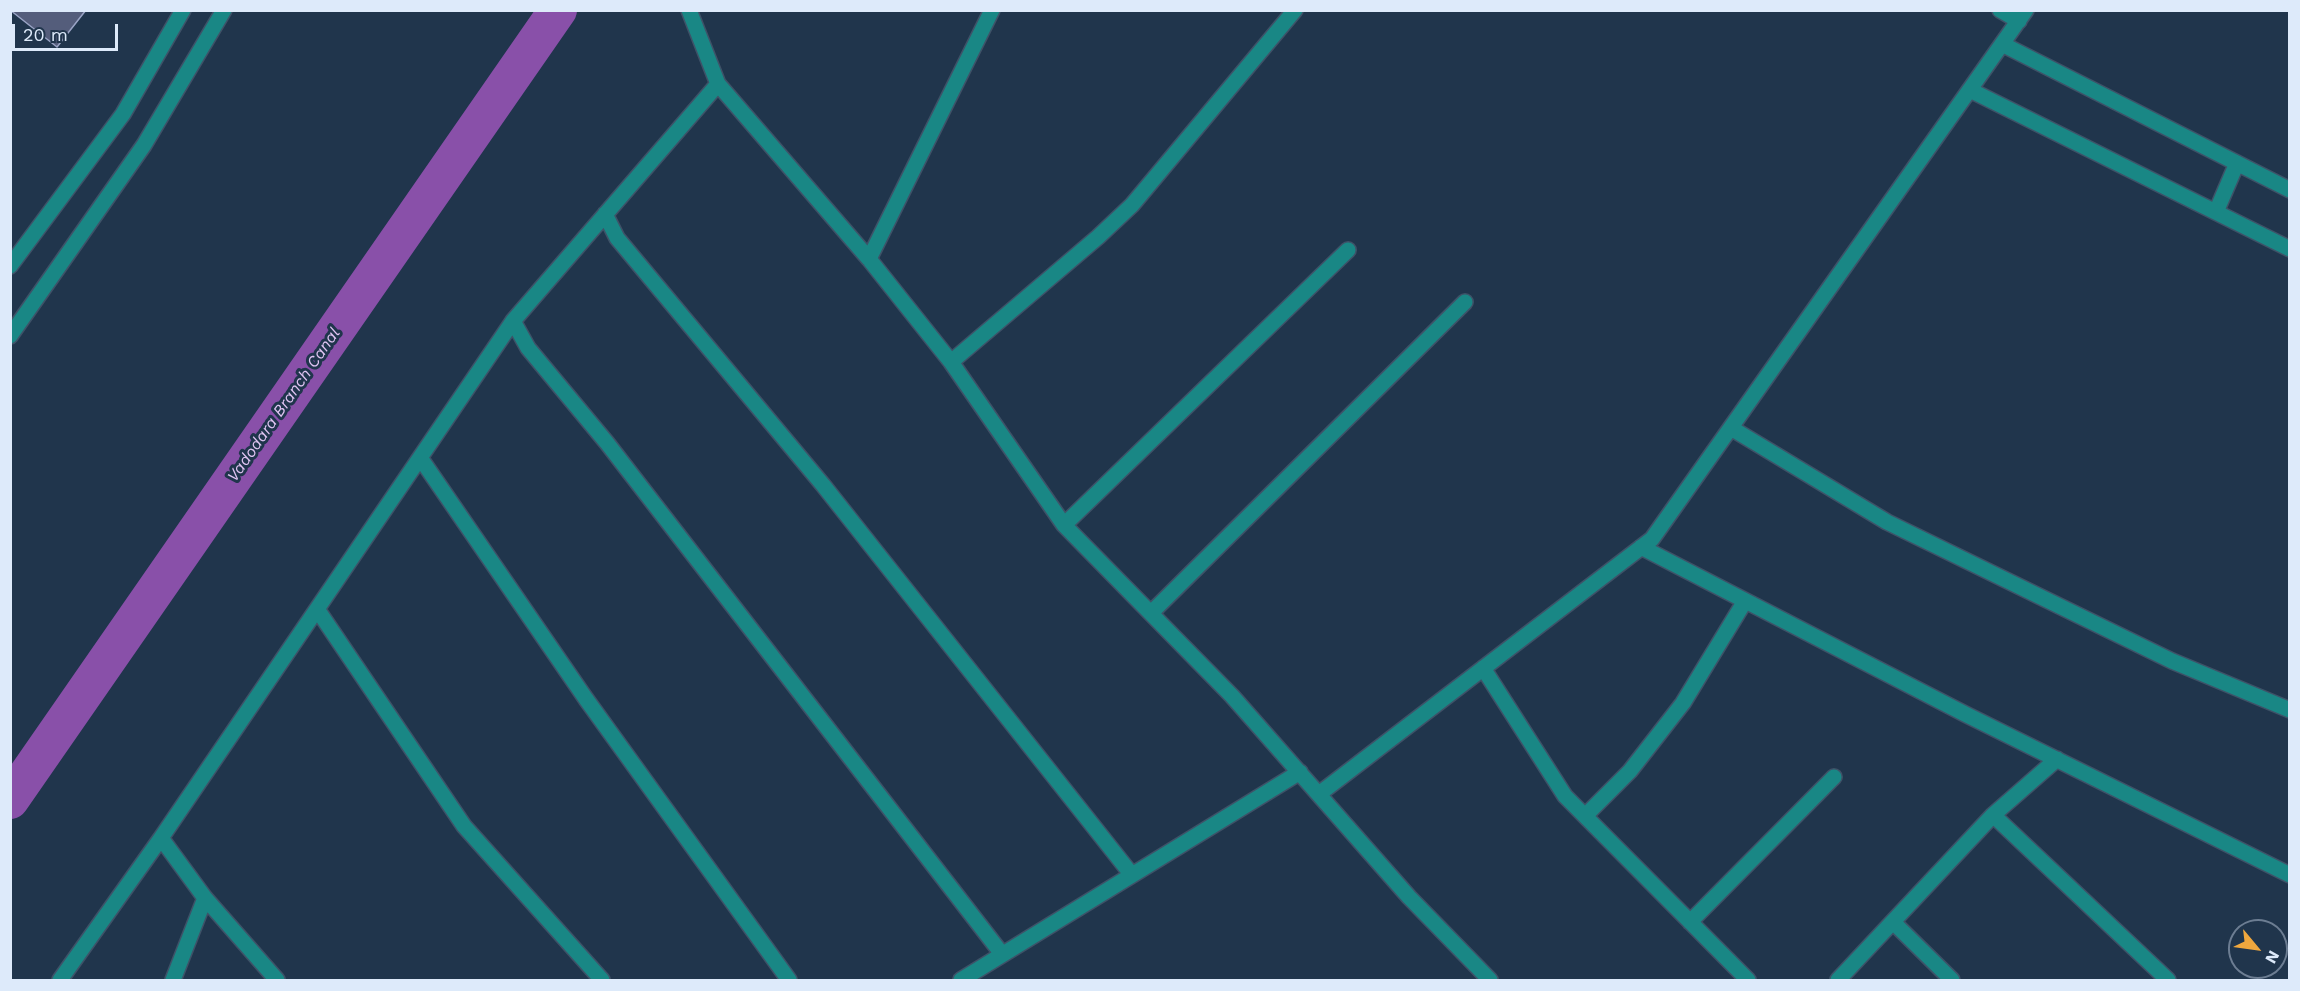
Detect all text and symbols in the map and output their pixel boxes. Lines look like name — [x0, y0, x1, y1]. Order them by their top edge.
scale bar — [15, 12, 122, 50]
text: 20 m — [23, 24, 68, 45]
water label: Vadodara Branch Canal — [224, 324, 344, 486]
north arrow — [2228, 919, 2288, 979]
text: N — [2261, 947, 2284, 967]

